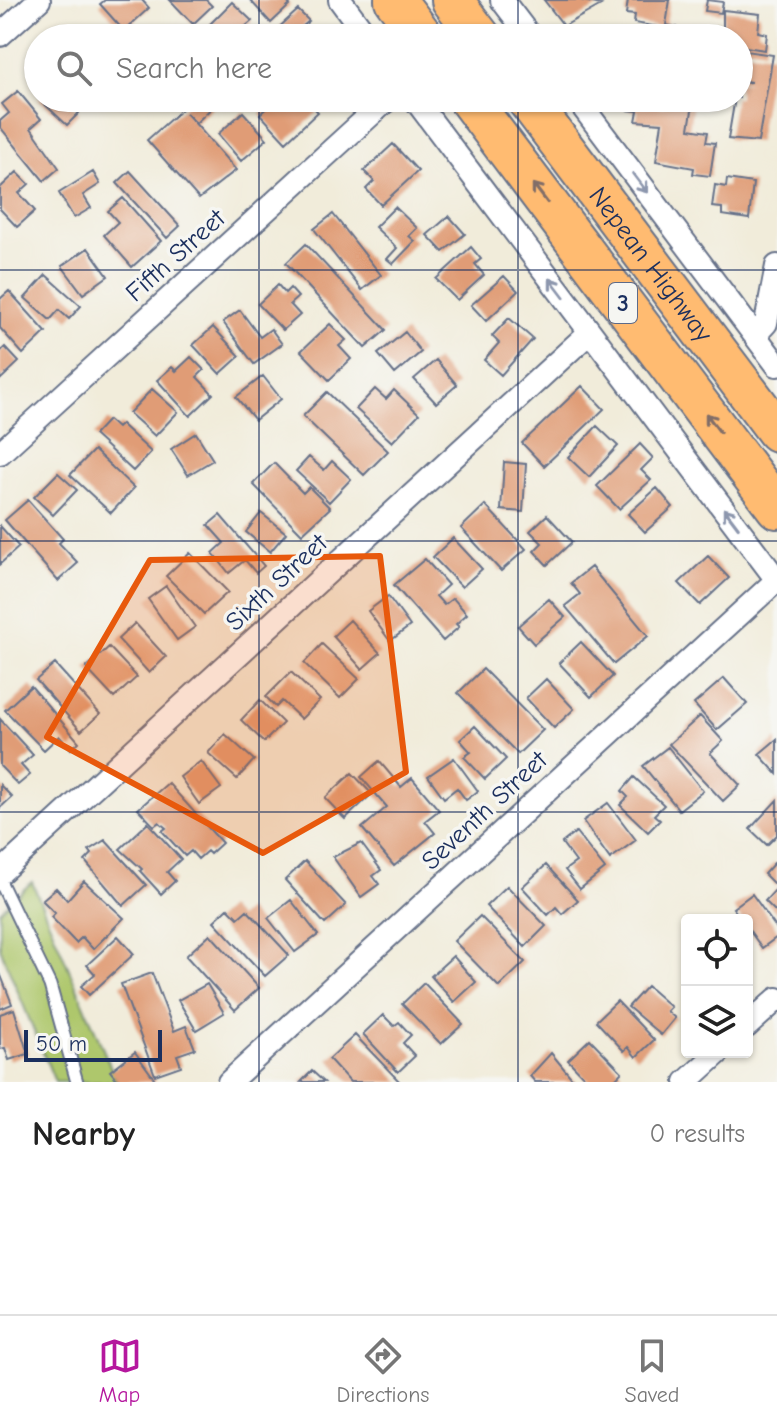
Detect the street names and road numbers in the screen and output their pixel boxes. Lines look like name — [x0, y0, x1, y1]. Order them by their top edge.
street label: Nepean Highway — [582, 181, 719, 348]
street label: Fifth Street — [120, 202, 233, 308]
road number: 3 — [609, 283, 637, 323]
street label: Sixth Street — [220, 527, 335, 637]
street label: Seventh Street — [416, 744, 555, 876]

